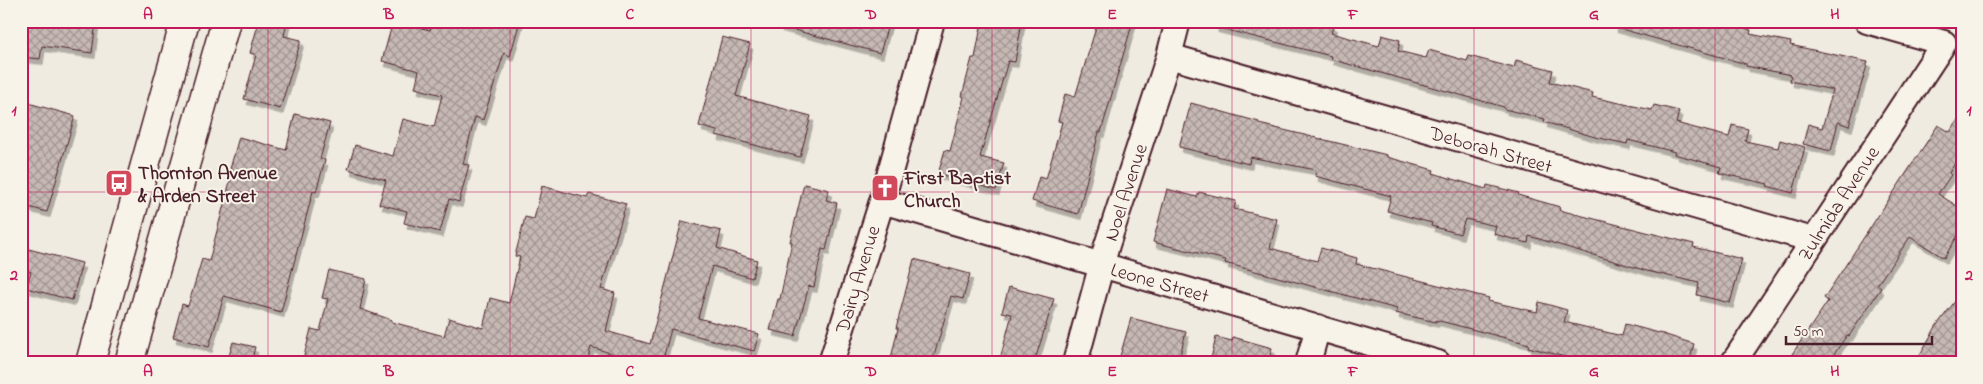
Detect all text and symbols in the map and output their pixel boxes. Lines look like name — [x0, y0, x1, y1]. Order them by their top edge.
text: A — [143, 3, 153, 27]
text: B — [383, 3, 395, 27]
text: C — [626, 3, 635, 27]
text: D — [864, 3, 877, 27]
text: E — [1107, 3, 1117, 27]
text: F — [1347, 3, 1359, 27]
text: G — [1589, 3, 1599, 27]
text: H — [1830, 3, 1840, 27]
text: 1 — [11, 99, 17, 123]
text: 1 — [1966, 99, 1972, 123]
street label: Deborah Street — [1425, 120, 1555, 183]
street label: Noel Avenue — [1098, 140, 1157, 245]
street label: Zulmida Avenue — [1792, 141, 1888, 268]
place label: Thornton Avenue & Arden Street — [137, 160, 278, 212]
place label: First Baptist Church — [903, 165, 1011, 217]
bus stop icon: Thornton Avenue & Arden Street — [104, 168, 134, 198]
church icon: First Baptist Church — [870, 173, 900, 203]
street label: Dairy Avenue — [829, 222, 890, 338]
street label: Leone Street — [1107, 257, 1212, 312]
text: 2 — [9, 264, 18, 288]
text: 2 — [1964, 264, 1973, 288]
scale bar — [1786, 314, 1932, 346]
text: 50 m — [1793, 321, 1824, 343]
text: A — [143, 360, 153, 384]
text: B — [383, 360, 395, 384]
text: C — [626, 360, 635, 384]
text: D — [864, 360, 877, 384]
text: E — [1107, 360, 1117, 384]
text: F — [1347, 360, 1359, 384]
text: G — [1589, 360, 1599, 384]
text: H — [1830, 360, 1840, 384]

